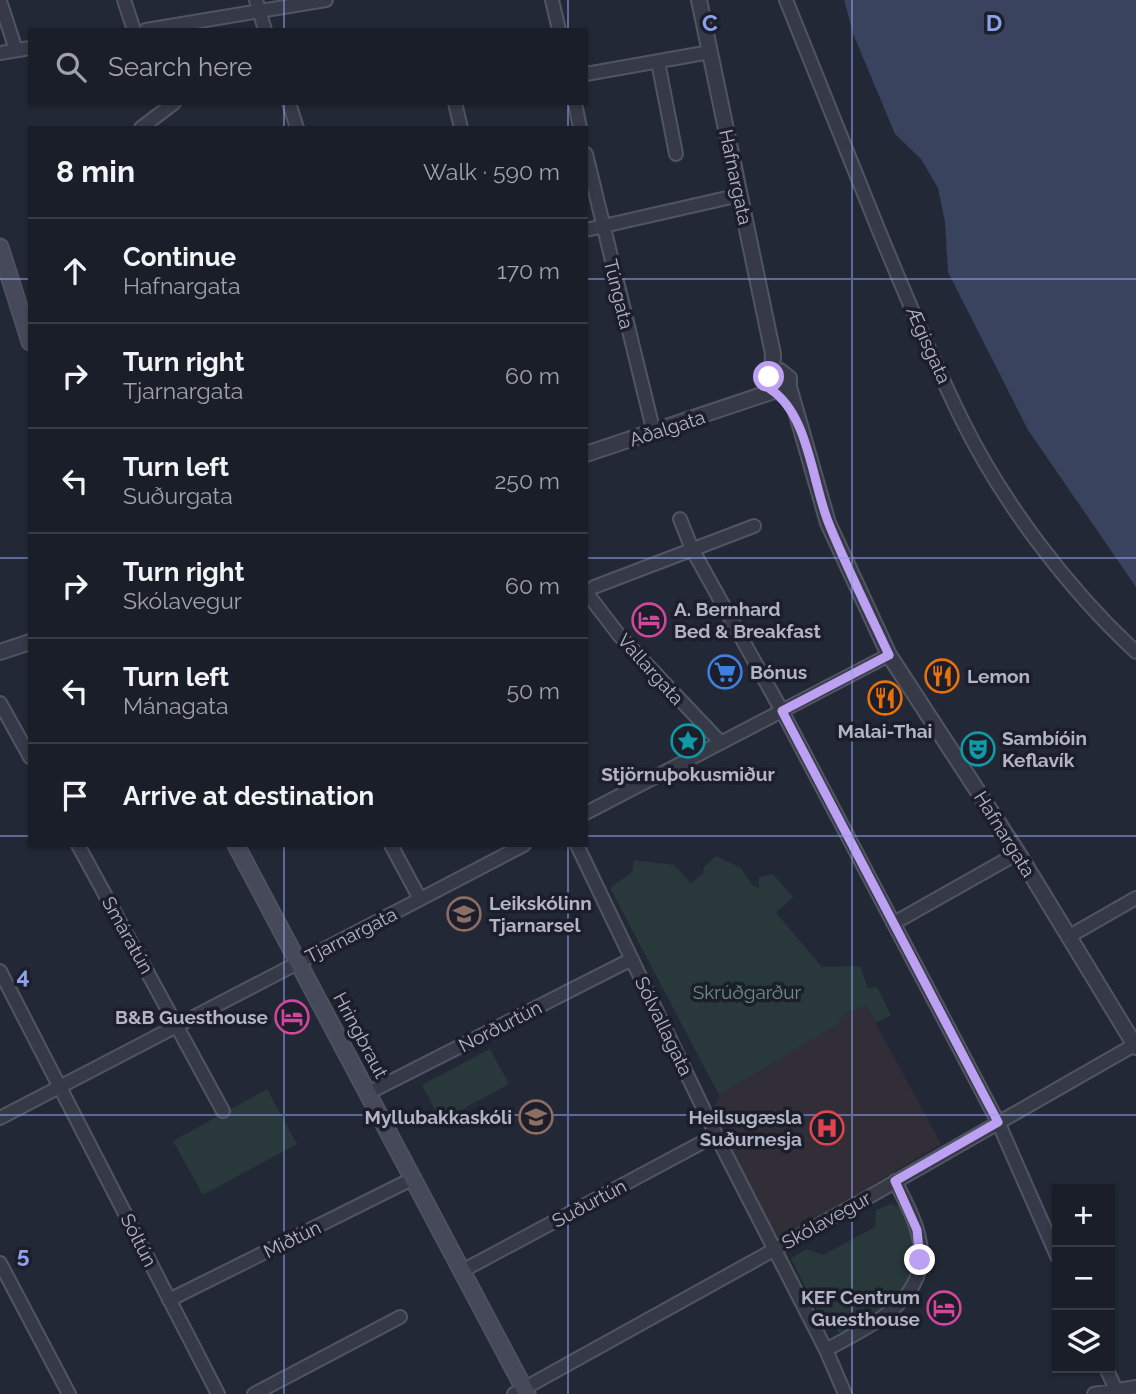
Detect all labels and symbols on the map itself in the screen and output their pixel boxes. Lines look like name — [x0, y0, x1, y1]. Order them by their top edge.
text: C — [702, 9, 718, 36]
text: D — [986, 9, 1002, 36]
street label: Hafnargata — [715, 127, 757, 227]
street label: Túngata — [600, 257, 638, 331]
street label: Ægisgata — [902, 302, 956, 387]
route start — [753, 361, 784, 392]
street label: Aðalgata — [626, 405, 708, 451]
place label: A. Bernhard Bed & Breakfast — [674, 598, 821, 642]
hotel icon: A. Bernhard Bed & Breakfast — [630, 601, 668, 639]
street label: Vallargata — [613, 629, 689, 709]
supermarket icon: Bónus — [706, 653, 744, 691]
restaurant icon: Lemon — [923, 657, 961, 695]
place label: Bónus — [750, 661, 807, 683]
place label: Lemon — [967, 665, 1030, 687]
restaurant icon: Malai-Thai — [866, 679, 904, 717]
place label: Malai-Thai — [838, 720, 932, 742]
place icon: Stjörnuþokusmiður — [669, 722, 707, 760]
place label: Sambíóin Keflavík — [1002, 727, 1087, 771]
theatre icon: Sambíóin Keflavík — [959, 730, 997, 768]
place label: Stjörnuþokusmiður — [601, 763, 775, 785]
street label: Hafnargata — [970, 787, 1040, 881]
street label: Smáratún — [98, 892, 158, 978]
place label: Leikskólinn Tjarnarsel — [489, 892, 592, 936]
school or university icon: Leikskólinn Tjarnarsel — [445, 895, 483, 933]
street label: Tjarnargata — [302, 903, 400, 967]
text: 4 — [16, 962, 30, 989]
street label: Sólvallagata — [631, 973, 697, 1079]
park label: Skrúðgarður — [693, 981, 802, 1003]
street label: Hringbraut — [329, 988, 393, 1082]
street label: Norðurtún — [455, 996, 545, 1056]
hotel icon: B&B Guesthouse — [273, 998, 311, 1036]
place label: B&B Guesthouse — [115, 1006, 268, 1028]
school or university icon: Myllubakkaskóli — [517, 1098, 555, 1136]
place label: Myllubakkaskóli — [364, 1106, 512, 1128]
place label: Heilsugæsla Suðurnesja — [688, 1106, 802, 1150]
hospital icon: Heilsugæsla Suðurnesja — [808, 1109, 846, 1147]
street label: Suðurtún — [548, 1174, 630, 1232]
street label: Skólavegur — [778, 1186, 875, 1253]
street label: Sóltún — [116, 1210, 162, 1270]
street label: Miðtún — [260, 1216, 324, 1262]
text: 5 — [17, 1241, 30, 1268]
route end — [904, 1244, 935, 1275]
place label: KEF Centrum Guesthouse — [801, 1286, 920, 1330]
hotel icon: KEF Centrum Guesthouse — [925, 1289, 963, 1327]

